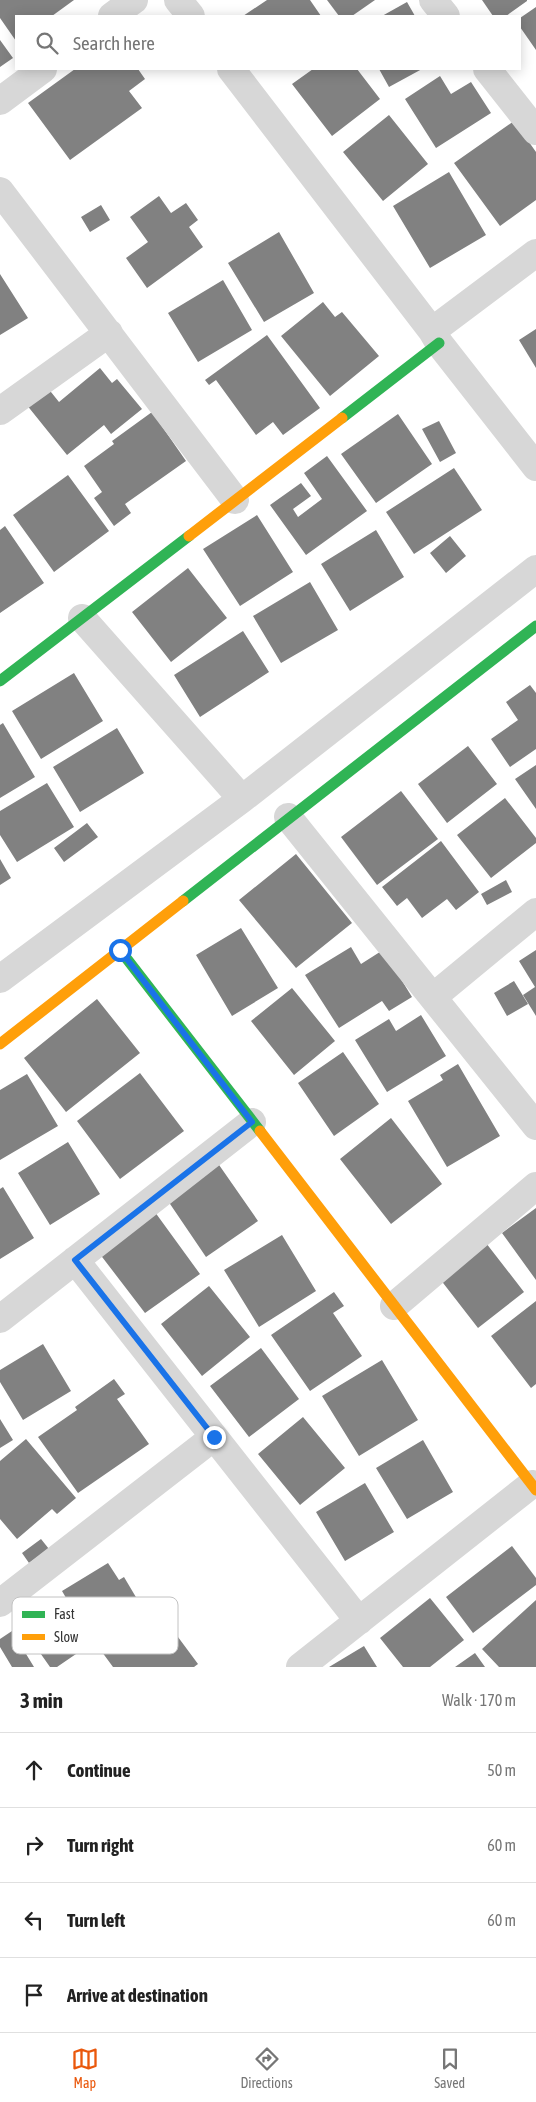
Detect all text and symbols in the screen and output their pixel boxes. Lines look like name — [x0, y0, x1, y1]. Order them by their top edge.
search box — [15, 15, 521, 70]
icon: search — [33, 29, 61, 57]
text: Search here — [73, 32, 155, 54]
route start — [109, 939, 132, 962]
route end — [203, 1426, 226, 1449]
legend — [12, 1597, 178, 1654]
text: Fast — [54, 1606, 75, 1622]
text: Slow — [54, 1629, 79, 1645]
text: 3 min — [20, 1688, 63, 1712]
text: Walk · 170 m — [442, 1691, 516, 1709]
icon: ahead — [20, 1756, 48, 1784]
text: Continue — [67, 1759, 131, 1781]
text: 50 m — [487, 1761, 516, 1779]
icon: right — [20, 1831, 48, 1859]
text: Turn right — [67, 1834, 134, 1856]
text: 60 m — [487, 1836, 516, 1854]
icon: left — [20, 1906, 48, 1934]
text: Turn left — [67, 1909, 125, 1931]
text: 60 m — [487, 1911, 516, 1929]
icon: arrive — [20, 1981, 48, 2009]
text: Arrive at destination — [67, 1984, 208, 2006]
tab: Map — [71, 2045, 99, 2091]
tab: Directions — [240, 2045, 293, 2091]
tab: Saved — [434, 2045, 465, 2091]

